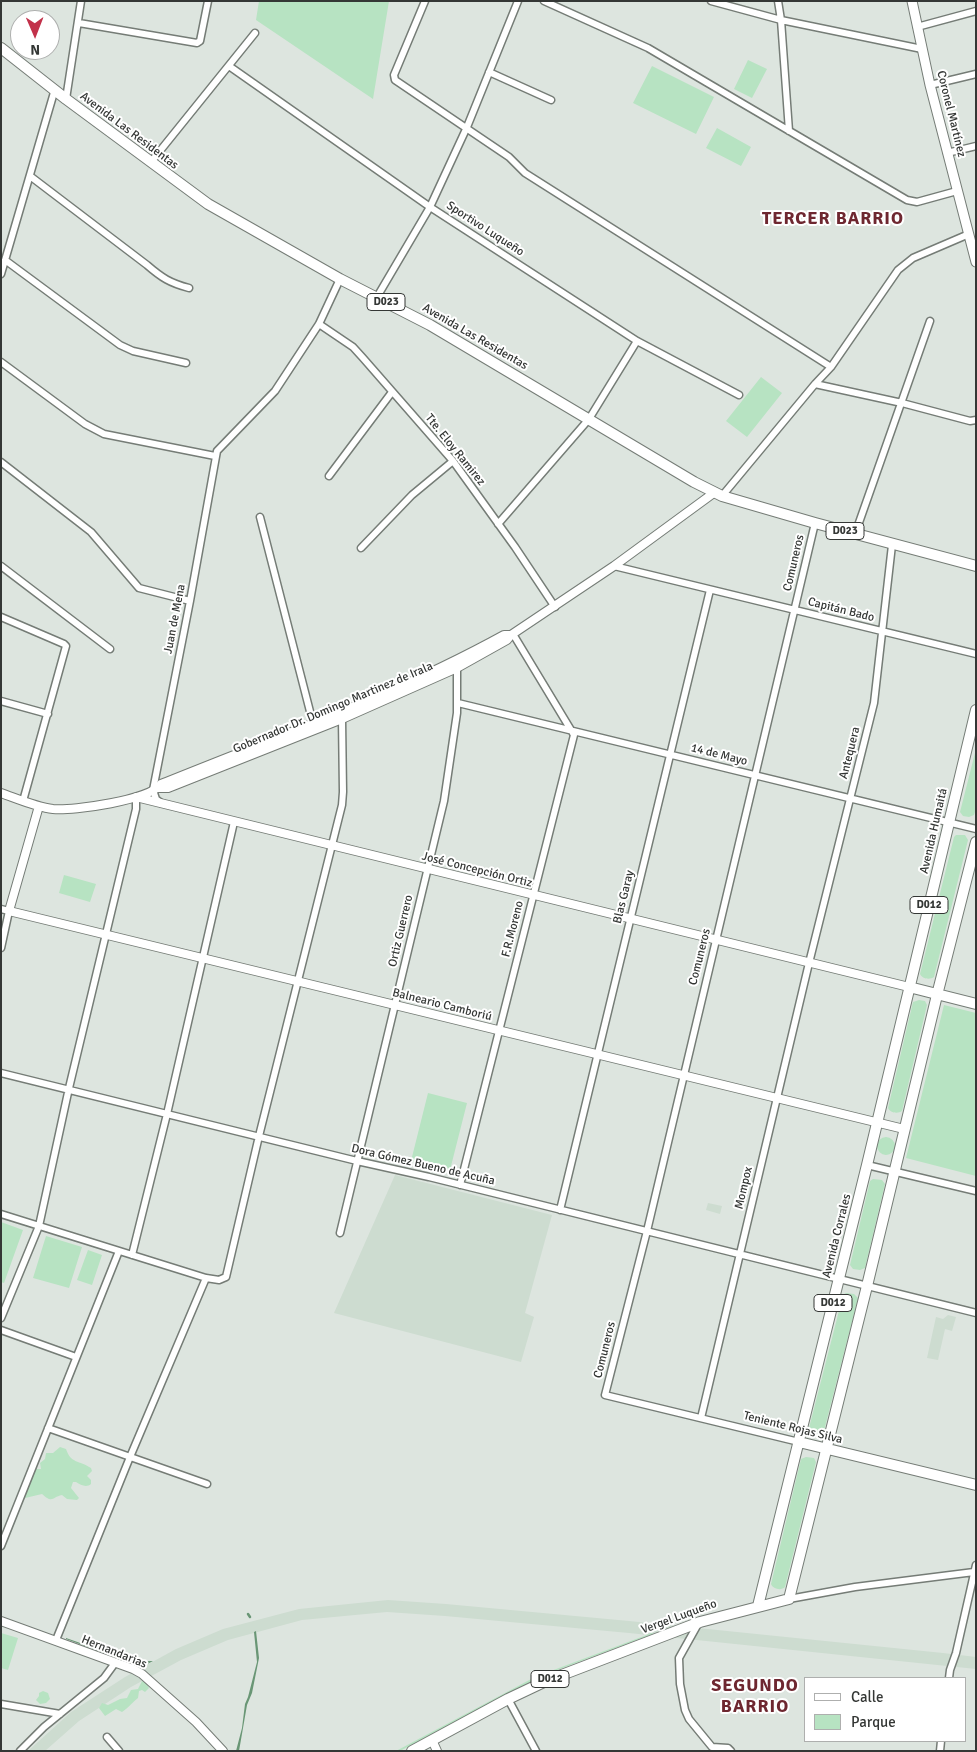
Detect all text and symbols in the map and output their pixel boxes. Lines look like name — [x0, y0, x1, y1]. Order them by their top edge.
north arrow — [10, 10, 60, 60]
text: N — [30, 41, 40, 58]
street label: Coronel Martínez — [933, 69, 969, 159]
street label: Avenida Las Residentas — [77, 89, 181, 173]
street label: Sportivo Luqueño — [443, 199, 527, 259]
district label: TERCER BARRIO — [760, 208, 906, 230]
road number: D023 — [367, 294, 405, 310]
street label: Avenida Las Residentas — [420, 301, 530, 373]
street label: Tte. Eloy Ramirez — [422, 411, 488, 489]
road number: D023 — [826, 522, 864, 540]
street label: Comuneros — [780, 533, 808, 593]
street label: Juan de Mena — [161, 583, 189, 655]
street label: Capitán Bado — [806, 595, 876, 625]
street label: Gobernador Dr. Domingo Martinez de Irala — [231, 659, 435, 757]
street label: Antequera — [837, 725, 863, 781]
street label: 14 de Mayo — [689, 741, 749, 769]
street label: Avenida Humaitá — [917, 787, 951, 875]
street label: José Concepción Ortiz — [420, 849, 534, 891]
street label: Blas Garay — [610, 869, 638, 925]
street label: Ortiz Guerrero — [386, 894, 416, 968]
road number: D012 — [910, 896, 948, 914]
street label: F.R.Moreno — [499, 899, 527, 959]
street label: Comuneros — [686, 927, 714, 987]
street label: Balneario Camboriú — [391, 986, 493, 1024]
street label: Dora Gómez Bueno de Acuña — [350, 1141, 496, 1189]
street label: Mompox — [732, 1165, 756, 1211]
street label: Avenida Corrales — [820, 1192, 854, 1280]
road number: D012 — [814, 1295, 852, 1312]
street label: Comuneros — [591, 1320, 619, 1380]
street label: Teniente Rojas Silva — [742, 1409, 844, 1447]
street label: Vergel Luqueño — [639, 1597, 719, 1637]
street label: Hernandarias — [79, 1632, 149, 1672]
road number: D012 — [531, 1670, 569, 1688]
district label: SEGUNDO BARRIO — [710, 1675, 800, 1718]
legend — [804, 1677, 967, 1742]
text: Calle — [851, 1688, 884, 1706]
text: Parque — [851, 1713, 896, 1731]

